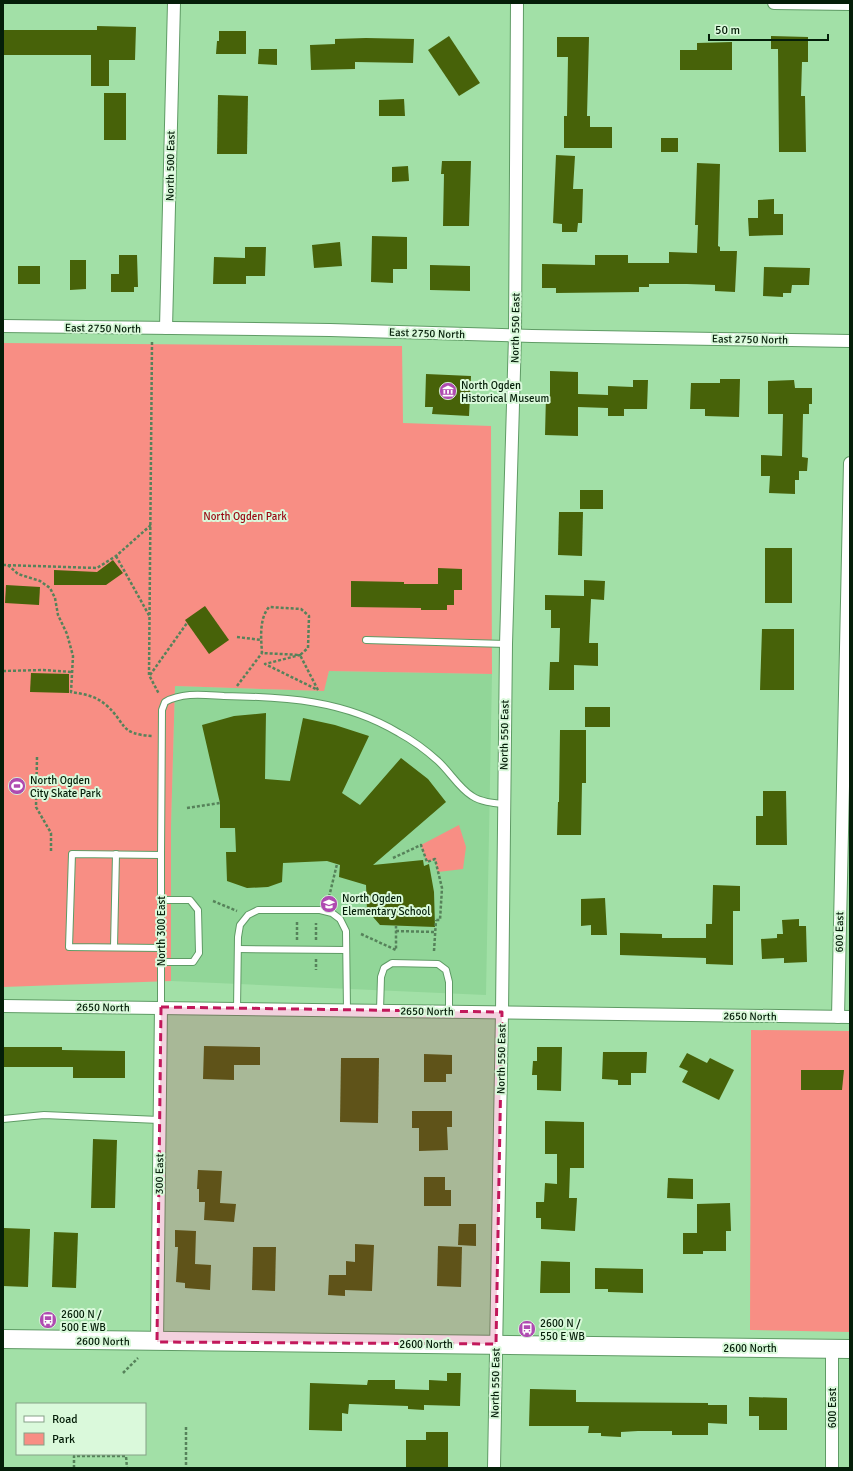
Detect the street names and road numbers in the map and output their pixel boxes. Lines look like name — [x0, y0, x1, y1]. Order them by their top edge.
street label: North 500 East — [163, 131, 178, 201]
street label: North 550 East — [508, 293, 523, 363]
street label: East 2750 North — [65, 321, 141, 336]
street label: East 2750 North — [389, 326, 465, 341]
street label: East 2750 North — [712, 332, 788, 347]
street label: North 550 East — [497, 700, 512, 770]
street label: North 300 East — [155, 896, 168, 966]
street label: 600 East — [833, 911, 846, 952]
street label: 2650 North — [76, 1001, 130, 1014]
street label: 2650 North — [400, 1005, 454, 1018]
street label: 2650 North — [723, 1010, 777, 1023]
street label: North 550 East — [494, 1024, 509, 1094]
street label: 300 East — [153, 1153, 166, 1194]
street label: 2600 North — [76, 1335, 130, 1348]
street label: 2600 North — [399, 1338, 453, 1351]
street label: 2600 North — [723, 1342, 777, 1355]
street label: North 550 East — [488, 1348, 503, 1418]
street label: 600 East — [826, 1388, 839, 1428]

